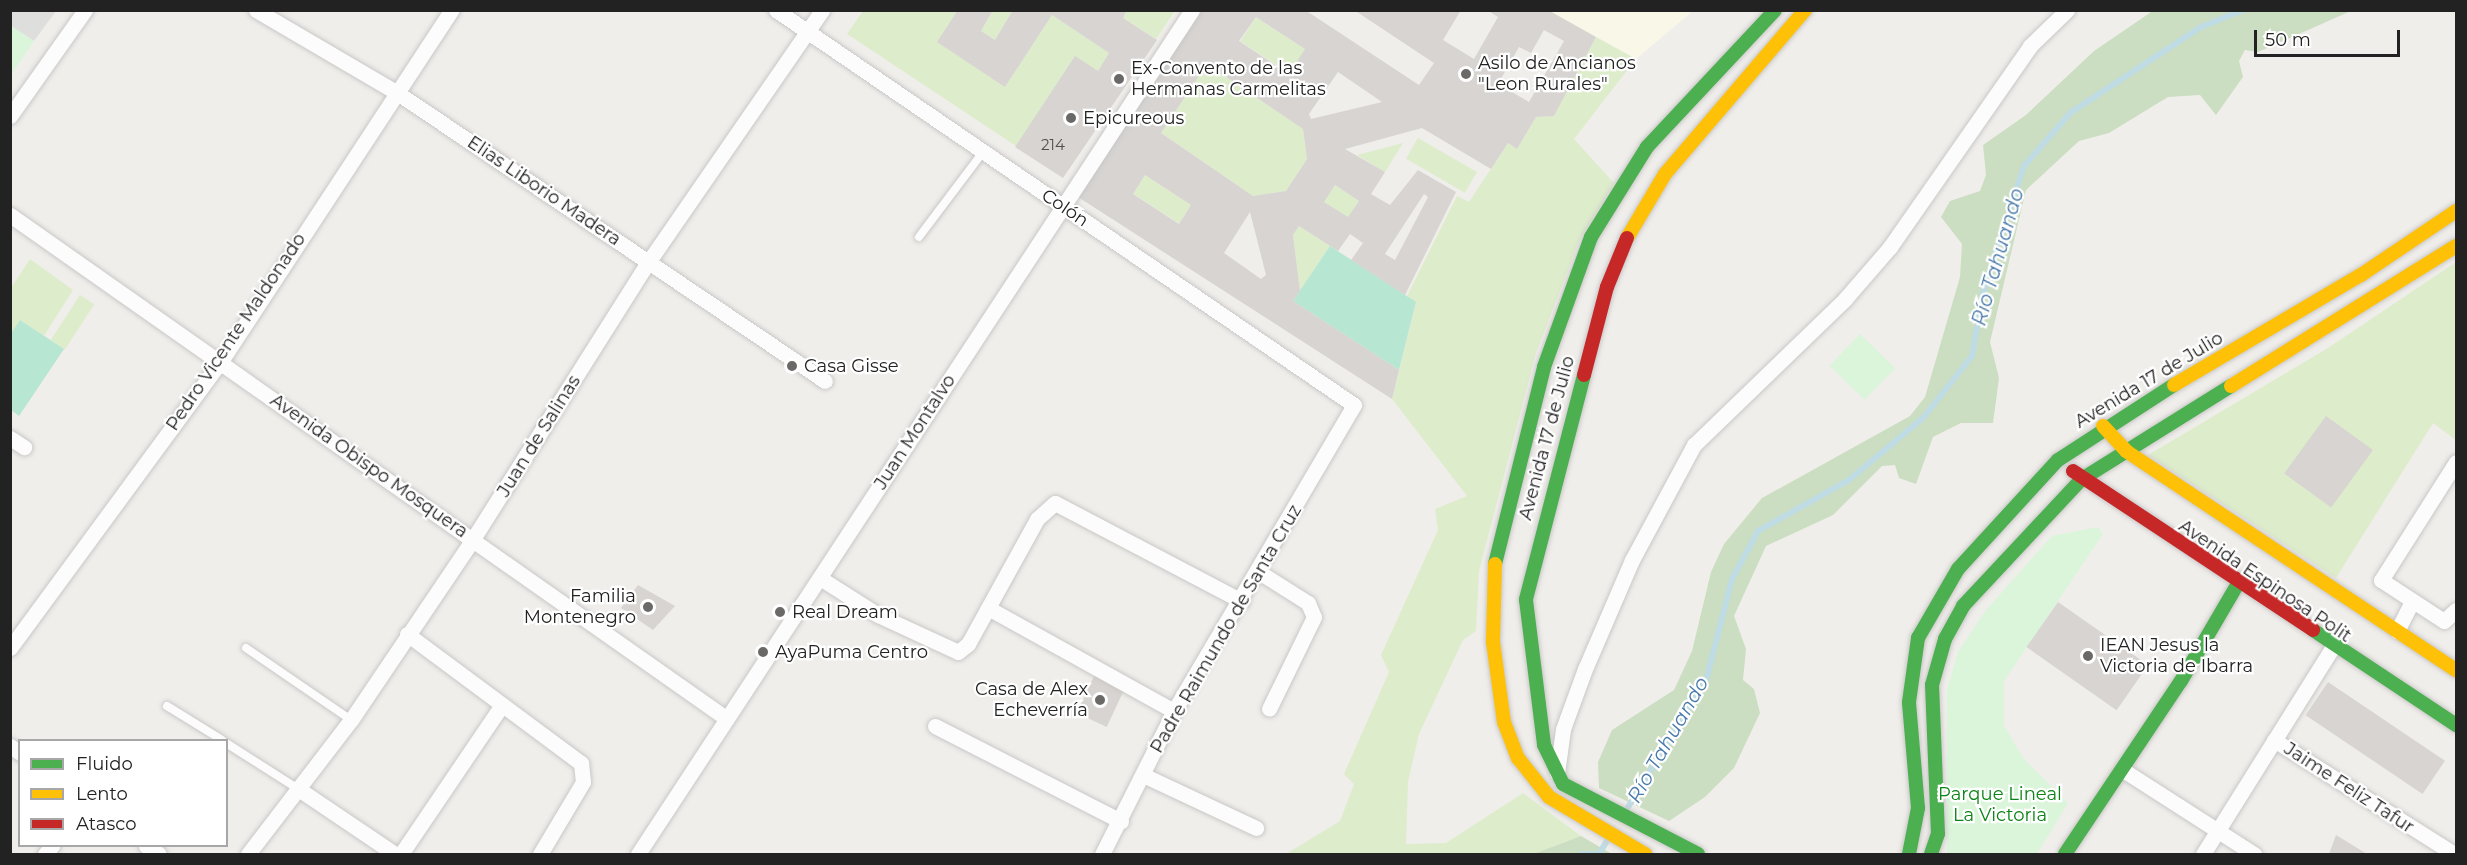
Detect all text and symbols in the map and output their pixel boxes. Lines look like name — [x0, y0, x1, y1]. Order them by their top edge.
scale bar — [2257, 18, 2402, 56]
text: 50 m — [2265, 29, 2311, 51]
place label: Asilo de Ancianos "Leon Rurales" — [1478, 53, 1636, 96]
place label: Ex-Convento de las Hermanas Carmelitas — [1131, 58, 1326, 100]
marker: Asilo de Ancianos "Leon Rurales" — [1459, 67, 1473, 81]
marker: Ex-Convento de las Hermanas Carmelitas — [1112, 72, 1126, 86]
place label: Epicureous — [1083, 107, 1184, 129]
marker: Epicureous — [1064, 111, 1078, 125]
street label: Elias Liborio Madera — [463, 132, 625, 250]
house number: 214 — [1041, 136, 1065, 154]
street label: Colón — [1037, 185, 1093, 231]
water label: Río Tahuando — [1967, 186, 2029, 328]
street label: Pedro Vicente Maldonado — [162, 229, 310, 435]
street label: Avenida 17 de Julio — [2071, 327, 2227, 433]
street label: Avenida 17 de Julio — [1515, 354, 1579, 522]
place label: Casa Gisse — [804, 355, 899, 377]
marker: Casa Gisse — [785, 359, 799, 373]
street label: Juan de Salinas — [493, 371, 585, 501]
street label: Juan Montalvo — [870, 371, 960, 493]
street label: Avenida Obispo Mosquera — [266, 389, 472, 543]
street label: Padre Raimundo de Santa Cruz — [1146, 501, 1306, 757]
street label: Avenida Espinosa Polit — [2175, 515, 2355, 647]
place label: Familia Montenegro — [524, 586, 636, 628]
marker: Familia Montenegro — [641, 600, 655, 614]
place label: Real Dream — [792, 601, 898, 623]
marker: Real Dream — [773, 605, 787, 619]
place label: IEAN Jesus la Victoria de Ibarra — [2100, 635, 2253, 678]
place label: AyaPuma Centro — [775, 641, 928, 663]
marker: AyaPuma Centro — [756, 645, 770, 659]
marker: IEAN Jesus la Victoria de Ibarra — [2081, 649, 2095, 663]
water label: Río Tahuando — [1622, 673, 1714, 807]
place label: Casa de Alex Echeverría — [975, 679, 1088, 722]
marker: Casa de Alex Echeverría — [1093, 693, 1107, 707]
street label: Jaime Feliz Tafur — [2280, 738, 2418, 838]
legend — [18, 739, 228, 847]
text: Fluido — [76, 753, 133, 775]
text: Lento — [76, 783, 128, 805]
park label: Parque Lineal La Victoria — [1938, 784, 2062, 826]
text: Atasco — [76, 813, 136, 835]

